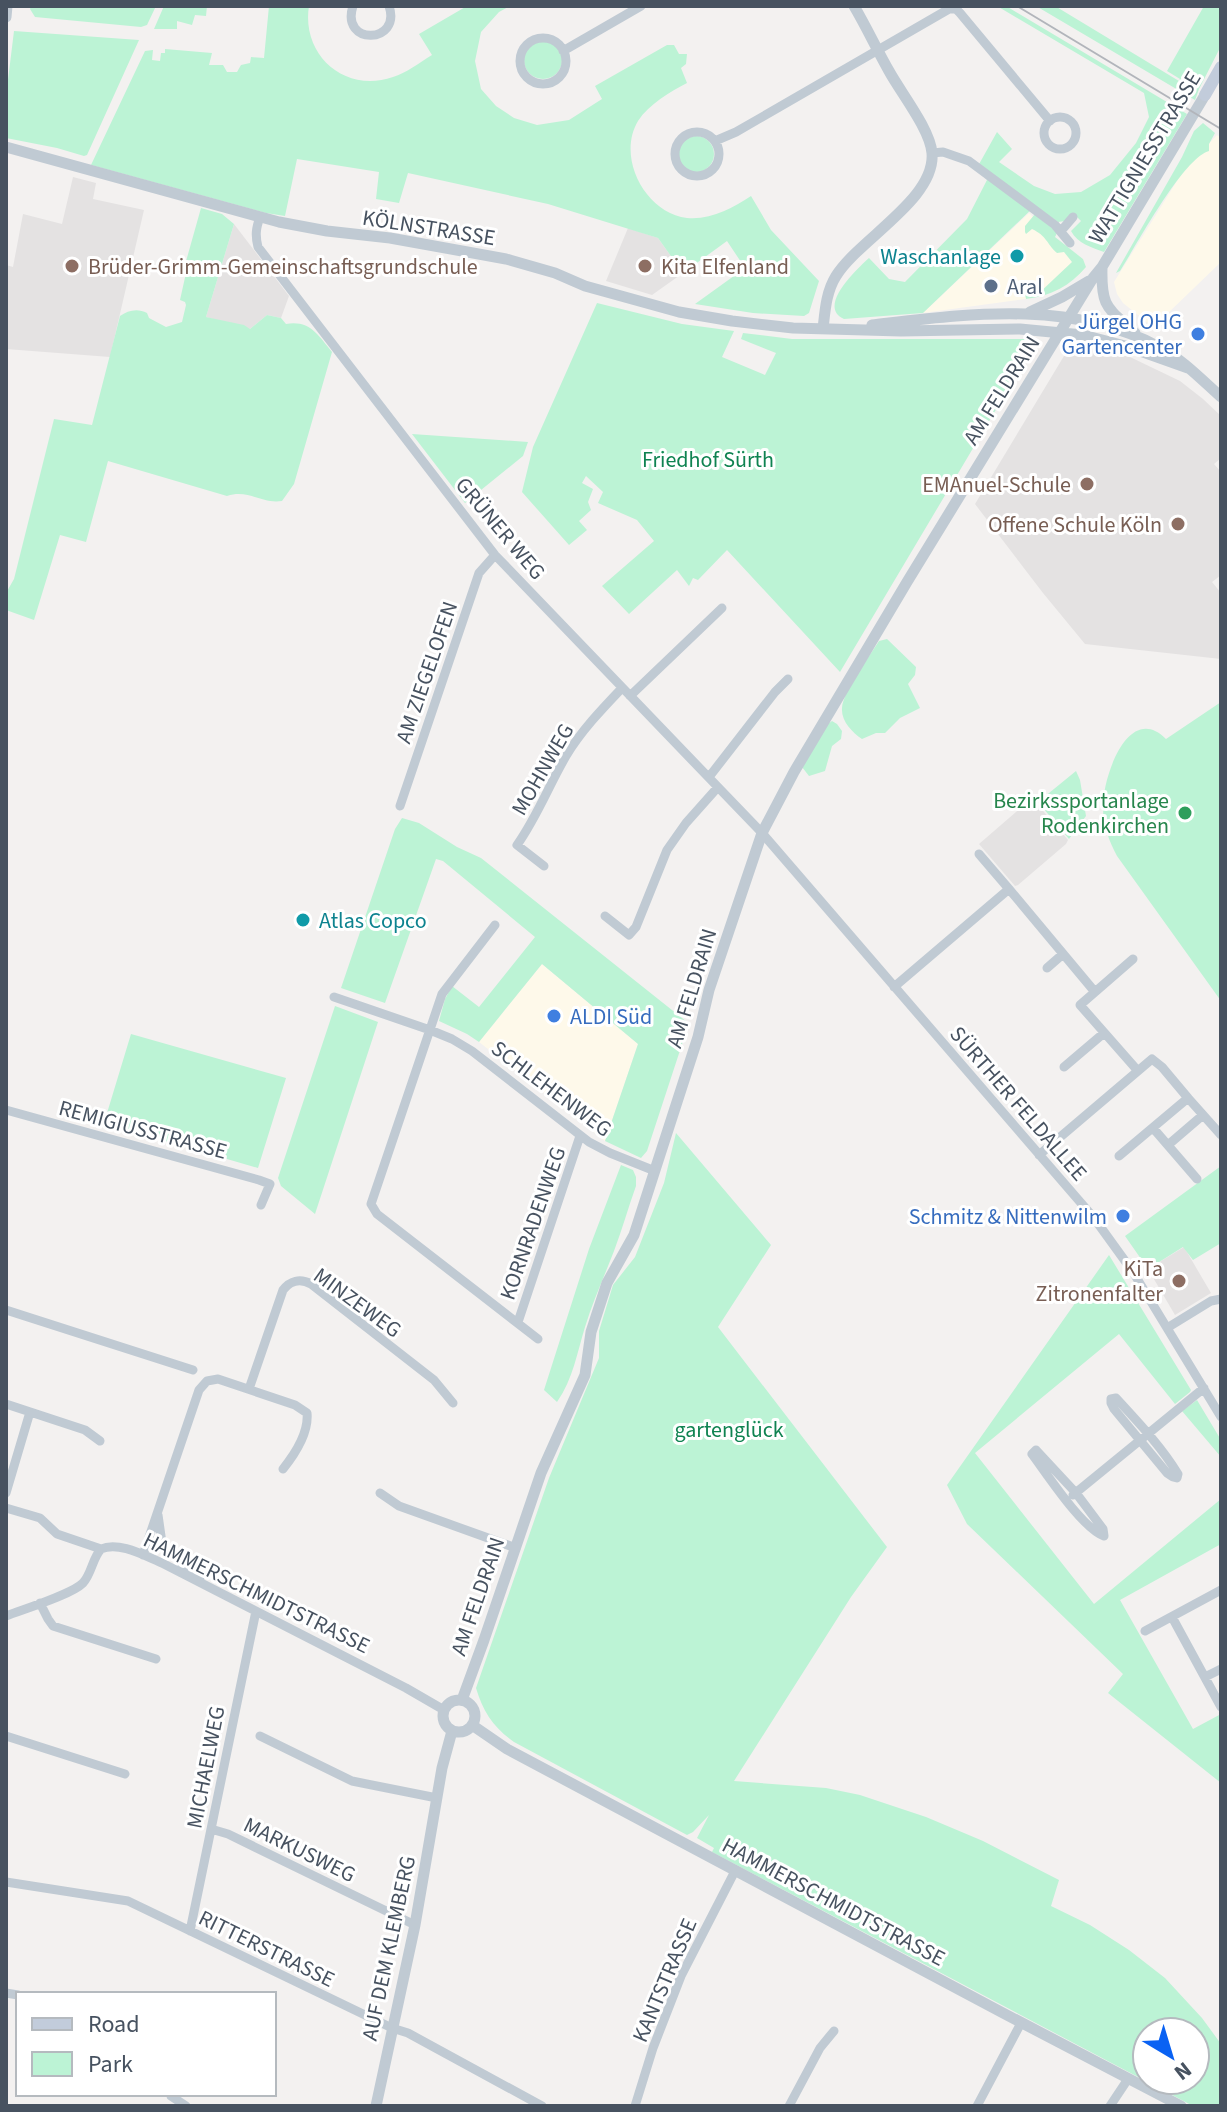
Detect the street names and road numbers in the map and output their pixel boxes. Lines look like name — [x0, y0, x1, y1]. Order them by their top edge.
street label: WATTIGNIESSTRASSE — [1081, 65, 1209, 250]
street label: KÖLNSTRASSE — [360, 202, 498, 254]
street label: AM FELDRAIN — [956, 330, 1048, 451]
street label: GRÜNER WEG — [448, 470, 553, 587]
street label: AM ZIEGELOFEN — [388, 597, 466, 748]
street label: MOHNWEG — [504, 717, 582, 822]
street label: AM FELDRAIN — [659, 925, 725, 1052]
street label: SÜRTHER FELDALLEE — [942, 1019, 1095, 1188]
street label: SCHLEHENWEG — [484, 1033, 618, 1145]
street label: REMIGIUSSTRASSE — [55, 1092, 230, 1168]
street label: KORNRADENWEG — [492, 1143, 574, 1304]
street label: MINZEWEG — [307, 1260, 408, 1346]
street label: HAMMERSCHMIDTSTRASSE — [138, 1524, 375, 1662]
street label: AM FELDRAIN — [443, 1533, 513, 1660]
street label: MICHAELWEG — [178, 1703, 234, 1831]
street label: MARKUSWEG — [238, 1809, 361, 1891]
street label: HAMMERSCHMIDTSTRASSE — [716, 1829, 951, 1974]
street label: AUF DEM KLEMBERG — [354, 1853, 424, 2044]
street label: RITTERSTRASSE — [193, 1902, 340, 1996]
street label: KANTSTRASSE — [624, 1913, 705, 2047]

